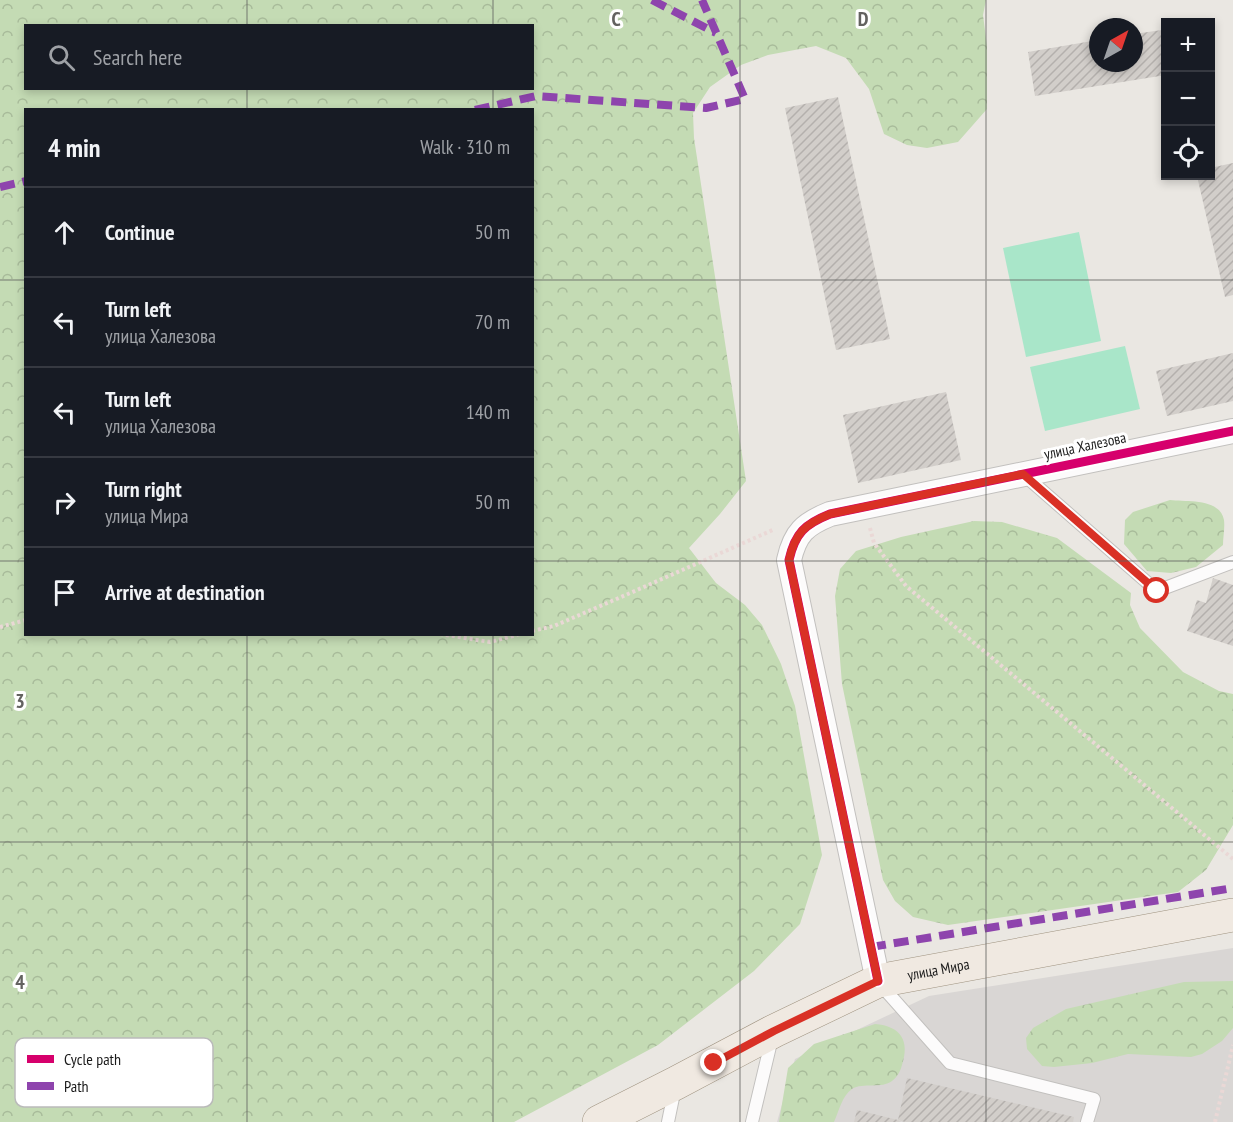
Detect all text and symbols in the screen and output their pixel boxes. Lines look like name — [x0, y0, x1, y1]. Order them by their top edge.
text: C — [611, 6, 621, 32]
text: D — [858, 6, 869, 32]
north arrow — [1089, 18, 1143, 72]
map controls — [1161, 18, 1215, 180]
button: + — [1161, 18, 1215, 72]
search box — [24, 24, 534, 90]
icon: search — [45, 41, 78, 74]
text: Search here — [93, 43, 182, 71]
button: − — [1161, 72, 1215, 126]
button: locate — [1161, 126, 1215, 180]
text: 4 min — [48, 131, 101, 164]
text: Walk · 310 m — [420, 134, 510, 160]
icon: ahead — [48, 216, 81, 249]
text: Continue — [105, 218, 175, 246]
text: 50 m — [475, 219, 510, 245]
text: Turn left — [105, 295, 171, 323]
icon: left — [48, 306, 81, 339]
text: 70 m — [475, 309, 510, 335]
text: улица Халезова — [105, 323, 216, 349]
text: Turn left — [105, 385, 171, 413]
icon: left — [48, 396, 81, 429]
text: 140 m — [466, 399, 510, 425]
text: улица Халезова — [105, 413, 216, 439]
street label: улица Халезова — [1042, 428, 1128, 463]
text: Turn right — [105, 475, 182, 503]
icon: right — [48, 486, 81, 519]
text: 50 m — [475, 489, 510, 515]
text: улица Мира — [105, 503, 188, 529]
icon: arrive — [48, 576, 81, 609]
route start — [1143, 577, 1169, 603]
text: Arrive at destination — [105, 578, 265, 606]
text: 3 — [15, 688, 25, 714]
street label: улица Мира — [906, 954, 971, 984]
text: 4 — [15, 969, 25, 995]
legend — [15, 1038, 213, 1107]
text: Cycle path — [64, 1049, 121, 1069]
route end — [700, 1049, 726, 1075]
text: Path — [64, 1076, 89, 1096]

